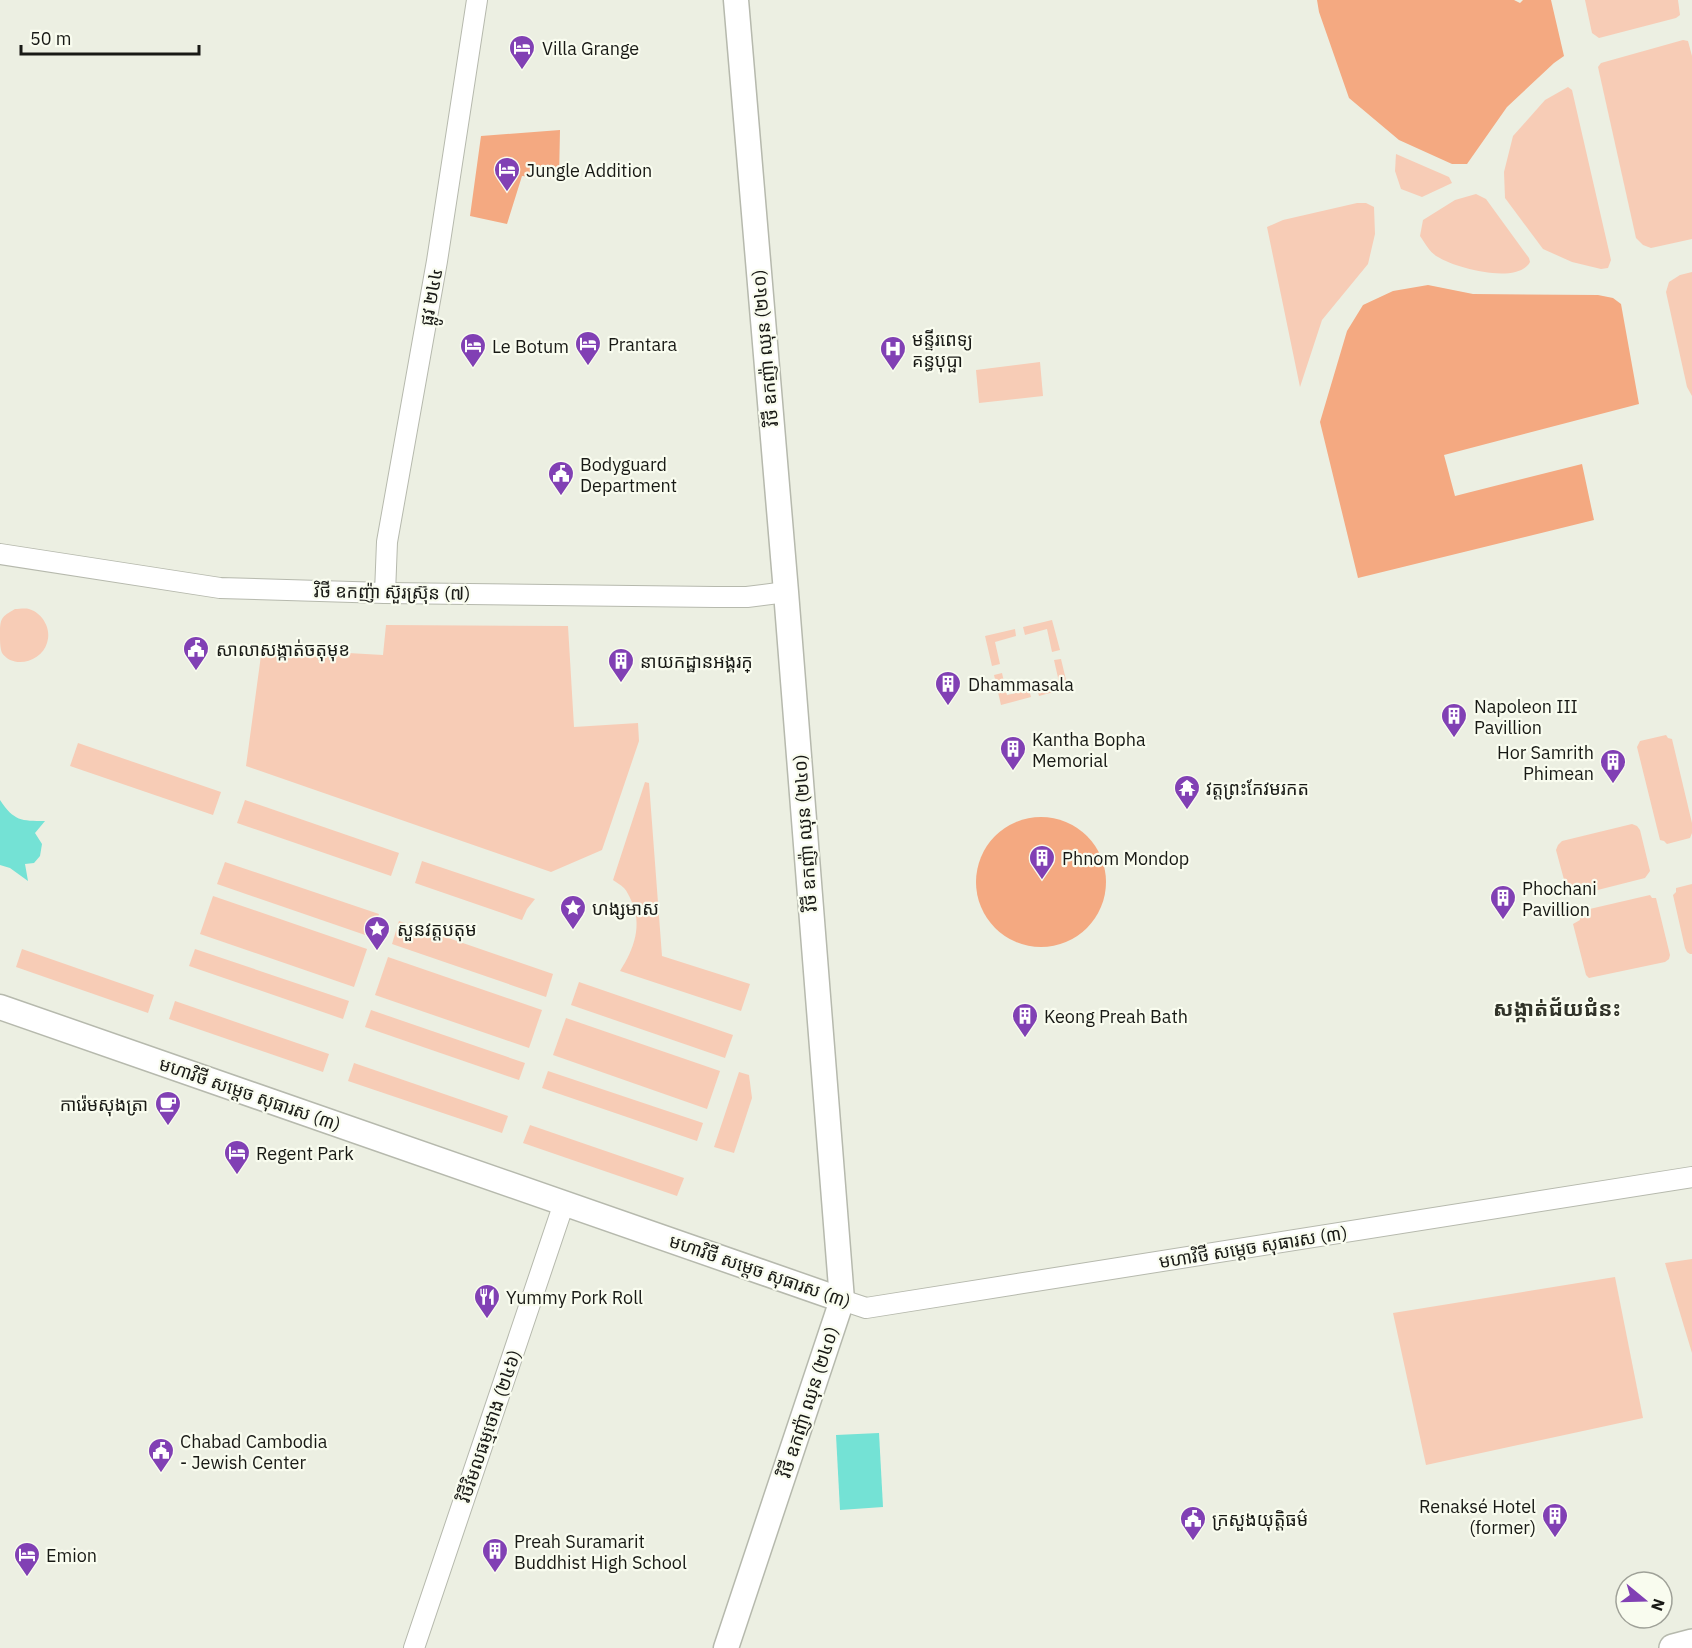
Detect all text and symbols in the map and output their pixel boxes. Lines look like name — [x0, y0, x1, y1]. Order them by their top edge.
scale bar — [21, 18, 200, 56]
text: 50 m — [30, 27, 72, 50]
hotel icon: Villa Grange — [507, 33, 537, 71]
place label: Villa Grange — [542, 37, 639, 60]
hotel icon: Jungle Addition — [492, 155, 522, 193]
place label: Jungle Addition — [526, 159, 652, 182]
street label: ផ្លូវ ២៤៤ — [415, 266, 453, 328]
street label: វិថី ឧកញ៉ា ឈុន (២៤០) — [747, 268, 785, 428]
place label: មន្ទីរពេទ្យ គន្ធបុប្ផា — [912, 328, 973, 373]
hotel icon: Prantara — [573, 329, 603, 367]
hotel icon: Le Botum — [458, 331, 488, 369]
place label: Prantara — [608, 333, 678, 356]
hospital icon: មន្ទីរពេទ្យ គន្ធបុប្ផា — [878, 334, 908, 372]
place label: Le Botum — [492, 335, 569, 358]
place label: Bodyguard Department — [580, 453, 677, 497]
public building icon: Bodyguard Department — [546, 459, 576, 497]
street label: វិថី ឧកញ៉ា ស៊ួរស៊្រុន (៧) — [313, 579, 470, 605]
public building icon: សាលាសង្កាត់ចតុមុខ — [181, 634, 211, 672]
place label: សាលាសង្កាត់ចតុមុខ — [216, 638, 350, 662]
building icon: នាយកដ្ឋានអង្គរក្ — [606, 646, 636, 684]
place label: នាយកដ្ឋានអង្គរក្ — [640, 650, 753, 673]
building icon: Dhammasala — [933, 669, 963, 707]
place label: Dhammasala — [968, 673, 1074, 696]
place label: Napoleon III Pavillion — [1474, 695, 1578, 739]
building icon: Napoleon III Pavillion — [1439, 701, 1469, 739]
place label: Kantha Bopha Memorial — [1032, 728, 1146, 772]
building icon: Kantha Bopha Memorial — [998, 734, 1028, 772]
place label: Hor Samrith Phimean — [1497, 741, 1594, 785]
building icon: Hor Samrith Phimean — [1598, 747, 1628, 785]
street label: វិថី ឧកញ៉ា ឈុន (២៤០) — [788, 753, 824, 913]
temple icon: វត្តព្រះកែវមរកត — [1172, 773, 1202, 811]
place label: វត្តព្រះកែវមរកត — [1206, 777, 1309, 800]
building icon: Phnom Mondop — [1027, 843, 1057, 881]
place label: Phnom Mondop — [1062, 847, 1189, 870]
place label: Phochani Pavillion — [1522, 877, 1597, 921]
building icon: Phochani Pavillion — [1488, 883, 1518, 921]
place icon: ហង្សមាស — [558, 893, 588, 931]
place label: ហង្សមាស — [592, 897, 659, 920]
place icon: សួនវត្តបតុម — [362, 914, 392, 952]
place label: សួនវត្តបតុម — [397, 918, 477, 942]
district label: សង្កាត់ជ័យជំនះ — [1493, 994, 1621, 1023]
building icon: Keong Preah Bath — [1010, 1001, 1040, 1039]
place label: Keong Preah Bath — [1044, 1005, 1188, 1028]
street label: មហាវិថី សម្តេច សុធារស (៣) — [156, 1052, 344, 1137]
cafe icon: ការ៉េមសុងត្រា — [153, 1089, 183, 1127]
place label: ការ៉េមសុងត្រា — [60, 1093, 148, 1117]
hotel icon: Regent Park — [222, 1138, 252, 1176]
place label: Regent Park — [256, 1142, 354, 1165]
street label: មហាវិថី សម្តេច សុធារស (៣) — [1157, 1221, 1349, 1275]
street label: មហាវិថី សម្តេច សុធារស (៣) — [666, 1229, 854, 1314]
restaurant icon: Yummy Pork Roll — [472, 1282, 502, 1320]
place label: Yummy Pork Roll — [506, 1286, 643, 1309]
street label: វិថី ឧកញ៉ា ឈុន (២៤០) — [772, 1323, 845, 1482]
street label: វិថីវិមលធម្មថោង (២៤៦) — [452, 1347, 526, 1506]
place label: Chabad Cambodia - Jewish Center — [180, 1430, 328, 1474]
public building icon: Chabad Cambodia - Jewish Center — [146, 1436, 176, 1474]
place label: Renaksé Hotel (former) — [1419, 1495, 1536, 1539]
building icon: Renaksé Hotel (former) — [1540, 1501, 1570, 1539]
public building icon: ក្រសួងយុត្ដិធម៌ — [1178, 1504, 1208, 1542]
place label: ក្រសួងយុត្ដិធម៌ — [1212, 1508, 1308, 1532]
place label: Preah Suramarit Buddhist High School — [514, 1530, 687, 1574]
building icon: Preah Suramarit Buddhist High School — [480, 1536, 510, 1574]
hotel icon: Emion — [12, 1540, 42, 1578]
place label: Emion — [46, 1544, 97, 1567]
north arrow — [1614, 1570, 1674, 1630]
text: N — [1647, 1596, 1670, 1614]

